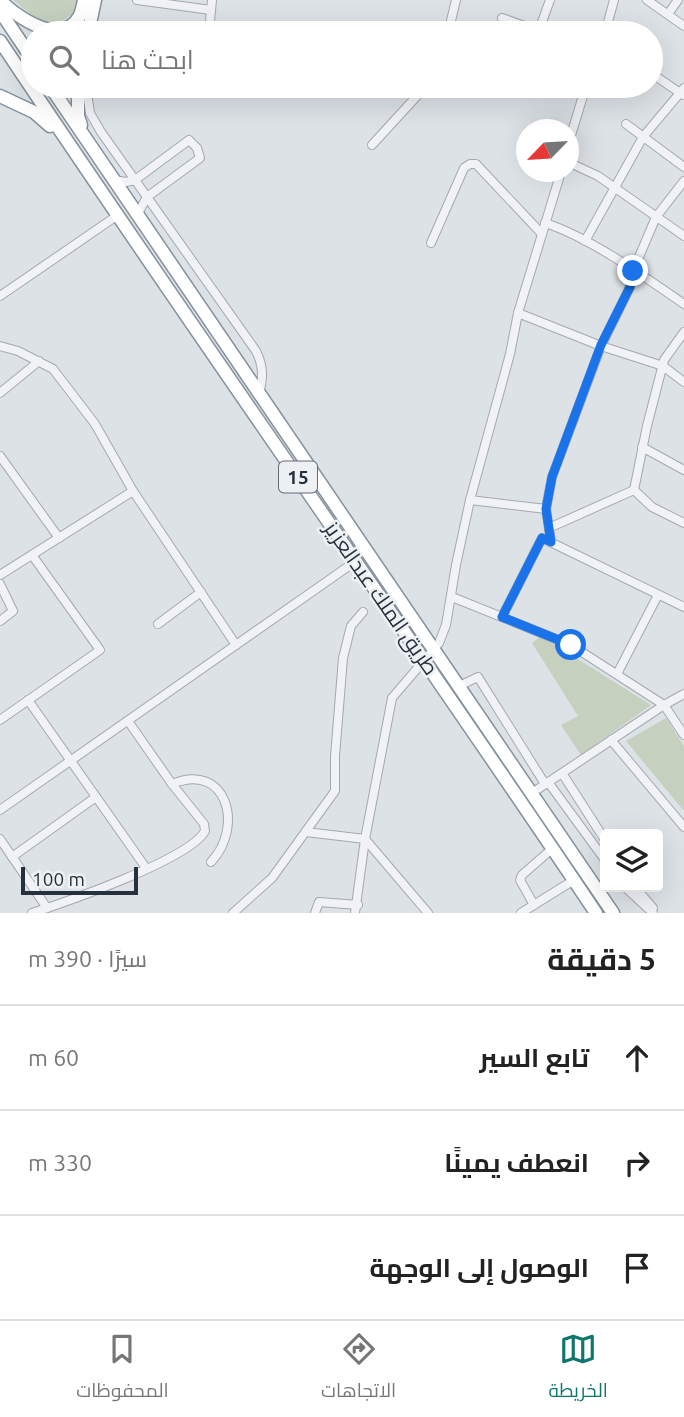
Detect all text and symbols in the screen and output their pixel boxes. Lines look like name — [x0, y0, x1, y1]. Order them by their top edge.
search box — [21, 21, 663, 98]
icon: search — [45, 41, 83, 79]
text: ابحث هنا — [101, 45, 194, 74]
north arrow — [516, 119, 579, 182]
route end — [617, 255, 648, 286]
road number: 15 — [279, 462, 317, 492]
street label: طريق الملك عبدالعزيز — [318, 516, 444, 680]
route start — [555, 629, 586, 660]
map controls — [600, 829, 663, 892]
button: layers — [600, 829, 663, 892]
scale bar — [21, 864, 138, 896]
text: 100 m — [32, 868, 85, 890]
text: 5 دقيقة — [547, 942, 656, 976]
text: سيرًا · 390 m — [28, 946, 147, 971]
icon: ahead — [618, 1039, 656, 1077]
text: تابع السير — [479, 1043, 589, 1072]
text: 60 m — [28, 1045, 79, 1070]
icon: right — [618, 1144, 656, 1182]
text: انعطف يمينًا — [444, 1148, 589, 1177]
text: 330 m — [28, 1150, 92, 1175]
icon: arrive — [618, 1249, 656, 1287]
text: الوصول إلى الوجهة — [370, 1253, 589, 1282]
tab: المحفوظات — [76, 1330, 169, 1408]
tab: الاتجاهات — [321, 1330, 396, 1408]
tab: الخريطة — [549, 1330, 608, 1408]

